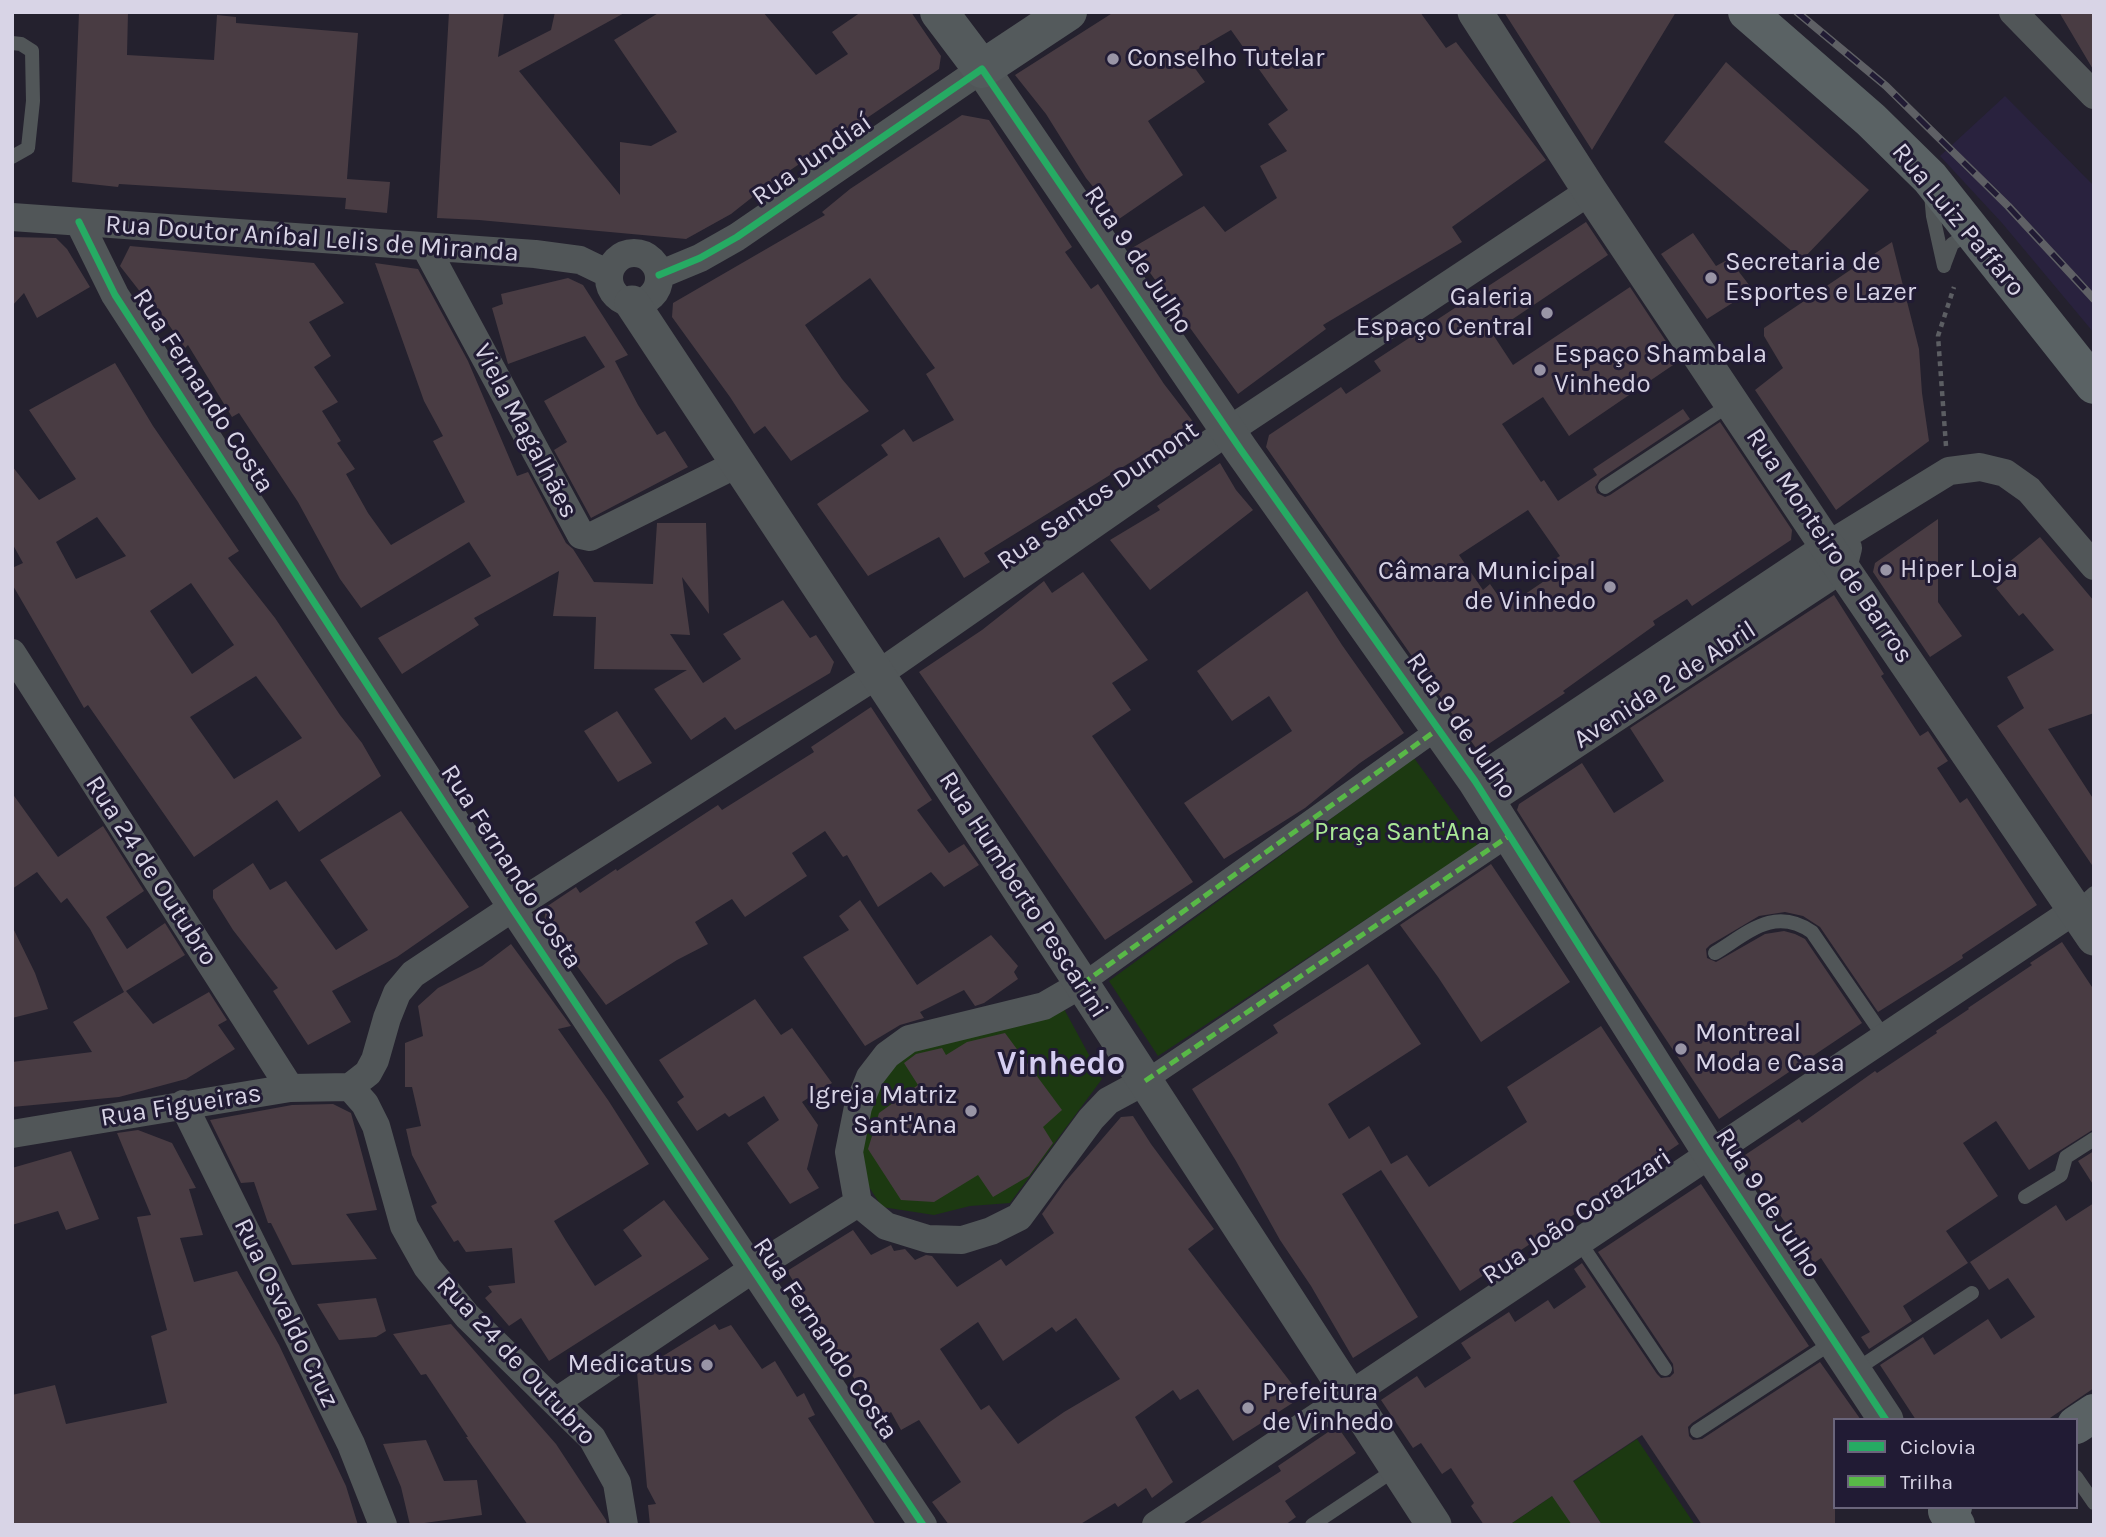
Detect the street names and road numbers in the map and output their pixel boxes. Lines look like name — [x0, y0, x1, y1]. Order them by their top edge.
street label: Rua Jundiaí — [746, 107, 878, 213]
street label: Rua Luiz Paffaro — [1885, 137, 2031, 303]
street label: Rua 9 de Julho — [1077, 180, 1199, 340]
street label: Rua Doutor Aníbal Lelis de Miranda — [104, 209, 520, 269]
street label: Rua Fernando Costa — [125, 283, 281, 499]
street label: Viela Magalhães — [466, 338, 584, 524]
street label: Rua Santos Dumont — [991, 415, 1205, 577]
street label: Rua Monteiro de Barros — [1739, 423, 1919, 669]
street label: Avenida 2 de Abril — [1568, 614, 1762, 756]
street label: Rua 9 de Julho — [1399, 647, 1523, 805]
street label: Rua Fernando Costa — [433, 759, 589, 975]
street label: Rua Humberto Pescarini — [932, 766, 1114, 1024]
street label: Rua 24 de Outubro — [78, 770, 224, 972]
street label: Rua Figueiras — [98, 1078, 264, 1134]
street label: Rua 9 de Julho — [1708, 1122, 1828, 1284]
street label: Rua João Corazzari — [1476, 1142, 1678, 1292]
street label: Rua Osvaldo Cruz — [227, 1213, 345, 1413]
street label: Rua Fernando Costa — [746, 1232, 904, 1446]
street label: Rua 24 de Outubro — [430, 1270, 602, 1452]

